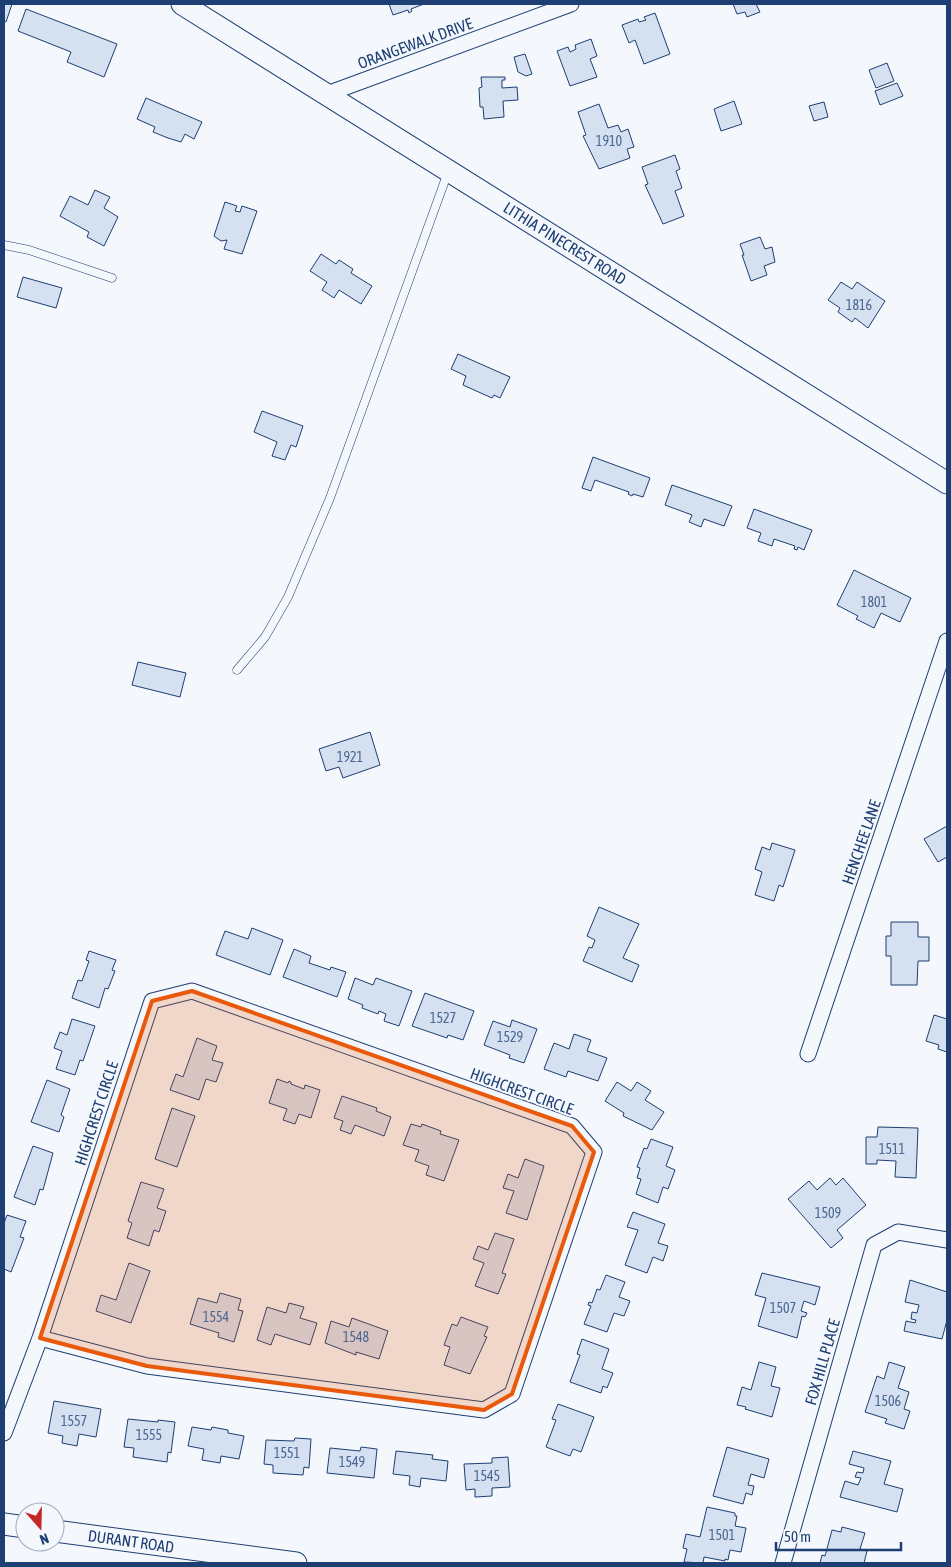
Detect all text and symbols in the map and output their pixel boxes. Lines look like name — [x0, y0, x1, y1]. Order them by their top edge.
street label: ORANGEWALK DRIVE — [355, 14, 475, 72]
house number: 1910 — [596, 133, 623, 149]
street label: LITHIA PINECREST ROAD — [501, 198, 630, 288]
house number: 1816 — [846, 297, 873, 313]
house number: 1801 — [861, 594, 887, 610]
house number: 1921 — [337, 749, 363, 765]
street label: HENCHEE LANE — [838, 797, 884, 887]
house number: 1527 — [430, 1010, 456, 1026]
house number: 1529 — [497, 1029, 523, 1045]
street label: HIGHCREST CIRCLE — [71, 1058, 121, 1167]
street label: HIGHCREST CIRCLE — [468, 1064, 576, 1118]
house number: 1511 — [879, 1141, 905, 1157]
house number: 1509 — [815, 1205, 841, 1221]
house number: 1507 — [770, 1300, 796, 1316]
house number: 1554 — [203, 1309, 230, 1325]
street label: FOX HILL PLACE — [801, 1317, 843, 1407]
house number: 1548 — [343, 1329, 370, 1345]
house number: 1506 — [875, 1393, 902, 1409]
house number: 1557 — [61, 1413, 87, 1429]
house number: 1555 — [136, 1427, 162, 1443]
house number: 1551 — [274, 1445, 300, 1461]
house number: 1549 — [339, 1454, 365, 1470]
house number: 1545 — [474, 1468, 500, 1484]
north arrow — [15, 1502, 65, 1552]
scale bar — [776, 1520, 901, 1552]
street label: DURANT ROAD — [87, 1526, 175, 1556]
house number: 1501 — [709, 1527, 735, 1543]
text: 50 m — [784, 1528, 811, 1545]
text: N — [38, 1530, 51, 1548]

